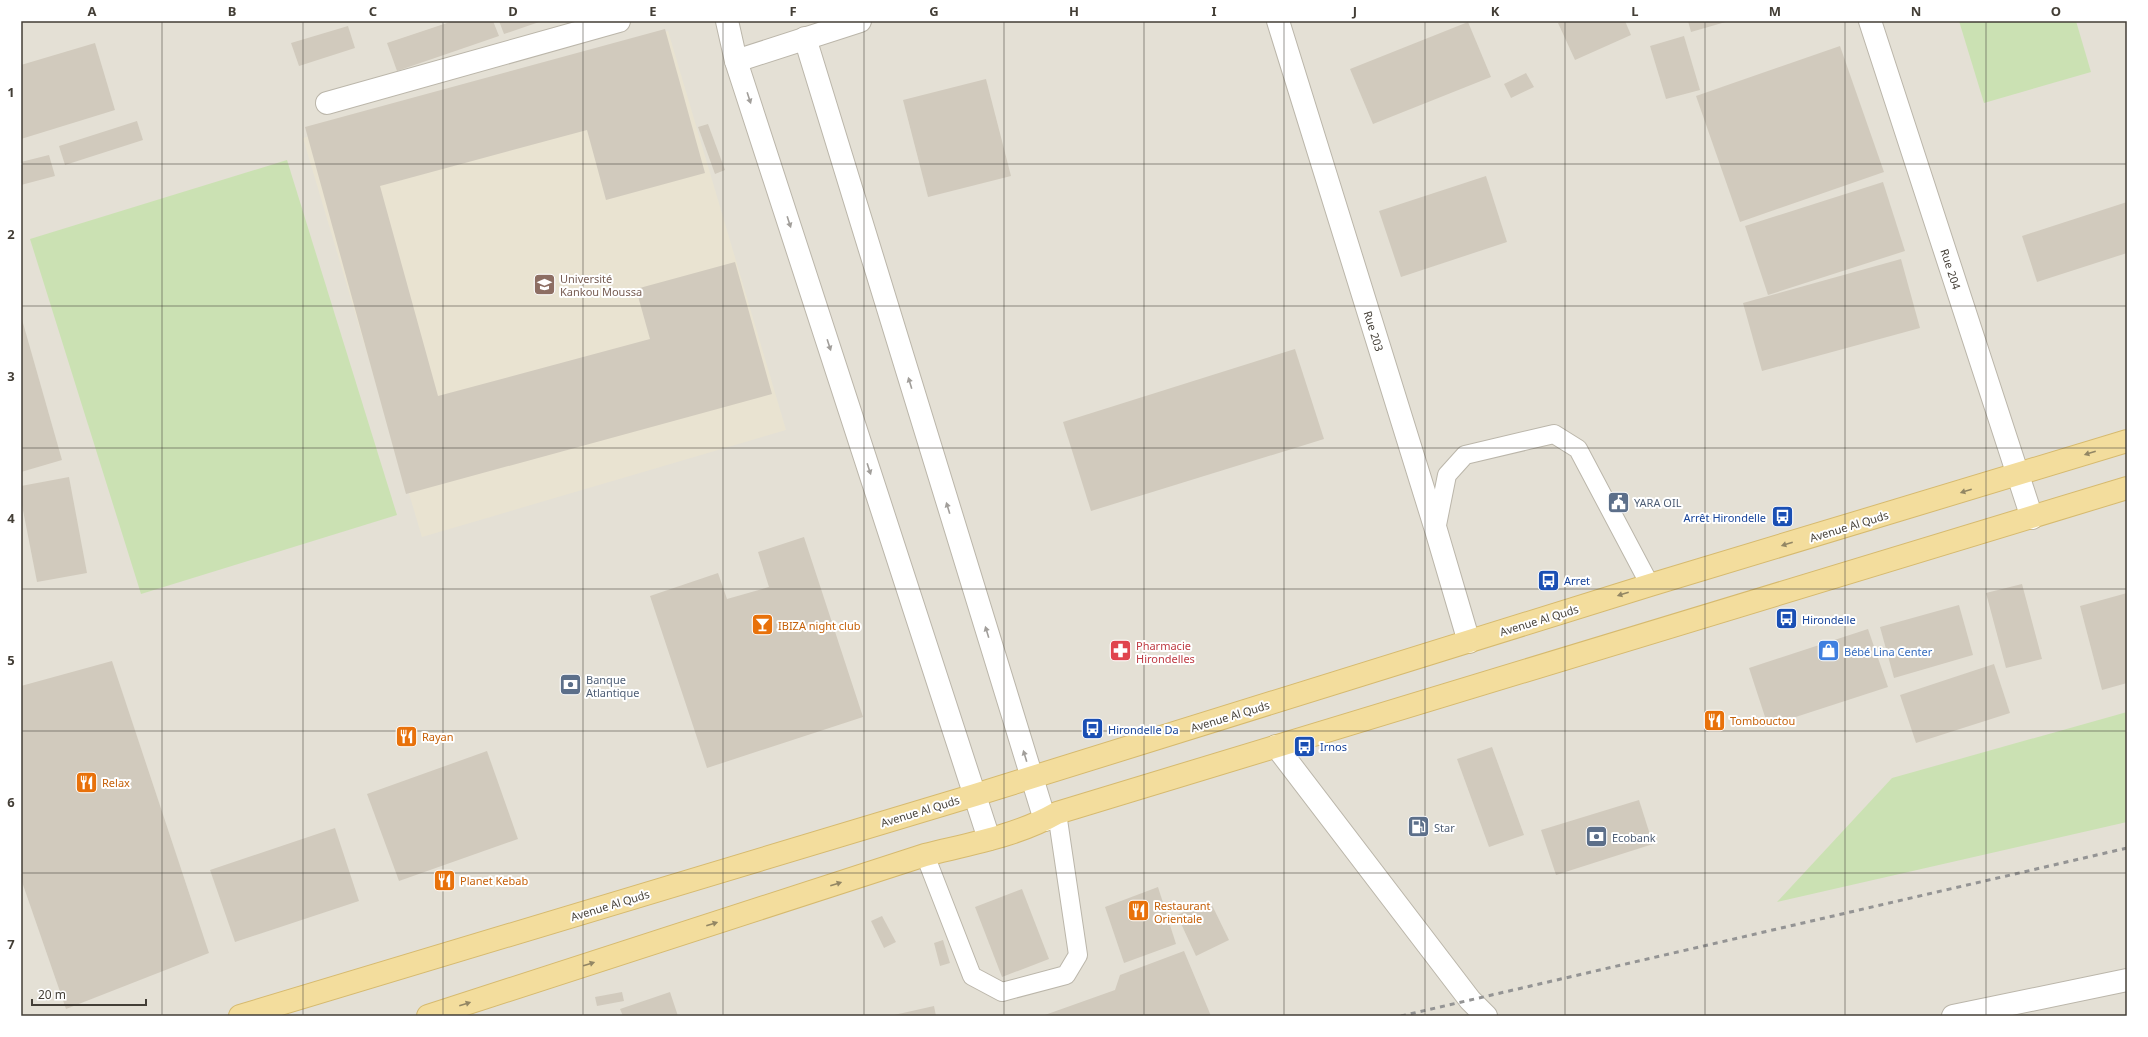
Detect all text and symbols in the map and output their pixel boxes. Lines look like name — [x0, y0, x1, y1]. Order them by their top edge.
text: A — [88, 2, 97, 20]
text: B — [228, 2, 236, 20]
text: C — [369, 2, 377, 20]
text: D — [508, 2, 518, 20]
text: E — [649, 2, 657, 20]
text: F — [789, 2, 797, 20]
text: G — [929, 2, 939, 20]
text: H — [1069, 2, 1079, 20]
text: I — [1211, 2, 1217, 20]
text: J — [1352, 2, 1357, 20]
text: K — [1491, 2, 1500, 20]
text: L — [1631, 2, 1639, 20]
text: M — [1769, 2, 1781, 20]
text: N — [1911, 2, 1921, 20]
text: O — [2051, 2, 2061, 20]
text: 1 — [7, 83, 15, 101]
one-way arrow — [746, 92, 752, 104]
one-way arrow — [786, 216, 792, 228]
text: 2 — [7, 225, 15, 243]
street label: Rue 204 — [1937, 247, 1965, 292]
school or university icon: Université Kankou Moussa — [532, 271, 558, 297]
place label: Université Kankou Moussa — [560, 271, 642, 299]
street label: Rue 203 — [1361, 309, 1387, 353]
one-way arrow — [826, 340, 832, 352]
text: 3 — [7, 367, 15, 385]
one-way arrow — [907, 377, 913, 389]
one-way arrow — [2083, 450, 2095, 456]
one-way arrow — [866, 463, 872, 475]
one-way arrow — [1959, 488, 1971, 494]
public building icon: YARA OIL — [1605, 489, 1631, 515]
place label: YARA OIL — [1634, 495, 1682, 510]
one-way arrow — [945, 501, 951, 513]
bus stop icon: Arrêt Hirondelle — [1769, 504, 1795, 530]
street label: Avenue Al Quds — [1808, 507, 1890, 545]
text: 4 — [7, 509, 15, 527]
place label: Arrêt Hirondelle — [1683, 510, 1766, 525]
one-way arrow — [1781, 541, 1793, 547]
bus stop icon: Arret — [1535, 567, 1561, 593]
place label: Arret — [1564, 573, 1590, 588]
one-way arrow — [1616, 591, 1628, 597]
street label: Avenue Al Quds — [1498, 601, 1580, 639]
bus stop icon: Hirondelle — [1773, 606, 1799, 632]
bar icon: IBIZA night club — [750, 612, 776, 638]
place label: Hirondelle — [1802, 612, 1856, 627]
place label: IBIZA night club — [778, 618, 861, 633]
one-way arrow — [983, 626, 989, 638]
pharmacy icon: Pharmacie Hirondelles — [1108, 638, 1134, 664]
place label: Pharmacie Hirondelles — [1136, 638, 1195, 666]
shop icon: Bébé Lina Center — [1815, 638, 1841, 664]
place label: Bébé Lina Center — [1844, 644, 1933, 659]
text: 5 — [7, 651, 15, 669]
bank icon: Banque Atlantique — [557, 672, 583, 698]
place label: Banque Atlantique — [586, 672, 639, 700]
street label: Avenue Al Quds — [1189, 697, 1271, 735]
restaurant icon: Tombouctou — [1701, 707, 1727, 733]
place label: Tombouctou — [1730, 713, 1795, 728]
bus stop icon: Hirondelle Da — [1080, 716, 1106, 742]
place label: Hirondelle Da — [1108, 722, 1179, 737]
restaurant icon: Rayan — [393, 723, 419, 749]
place label: Rayan — [422, 729, 454, 744]
bus stop icon: Irnos — [1291, 733, 1317, 759]
place label: Irnos — [1320, 739, 1347, 754]
one-way arrow — [1022, 750, 1028, 762]
restaurant icon: Relax — [74, 769, 100, 795]
place label: Relax — [102, 775, 130, 790]
street label: Avenue Al Quds — [879, 792, 961, 830]
text: 6 — [7, 793, 15, 811]
fuel station icon: Star — [1405, 814, 1431, 840]
place label: Star — [1434, 820, 1455, 835]
bank icon: Ecobank — [1584, 824, 1610, 850]
place label: Ecobank — [1612, 830, 1656, 845]
restaurant icon: Planet Kebab — [432, 867, 458, 893]
place label: Planet Kebab — [460, 873, 528, 888]
one-way arrow — [830, 881, 842, 887]
street label: Avenue Al Quds — [569, 886, 651, 924]
restaurant icon: Restaurant Orientale — [1125, 898, 1151, 924]
place label: Restaurant Orientale — [1154, 898, 1211, 926]
one-way arrow — [707, 921, 719, 927]
text: 7 — [7, 935, 15, 953]
one-way arrow — [583, 961, 595, 967]
scale bar — [32, 981, 146, 1007]
text: 20 m — [38, 986, 66, 1003]
one-way arrow — [459, 1001, 471, 1007]

